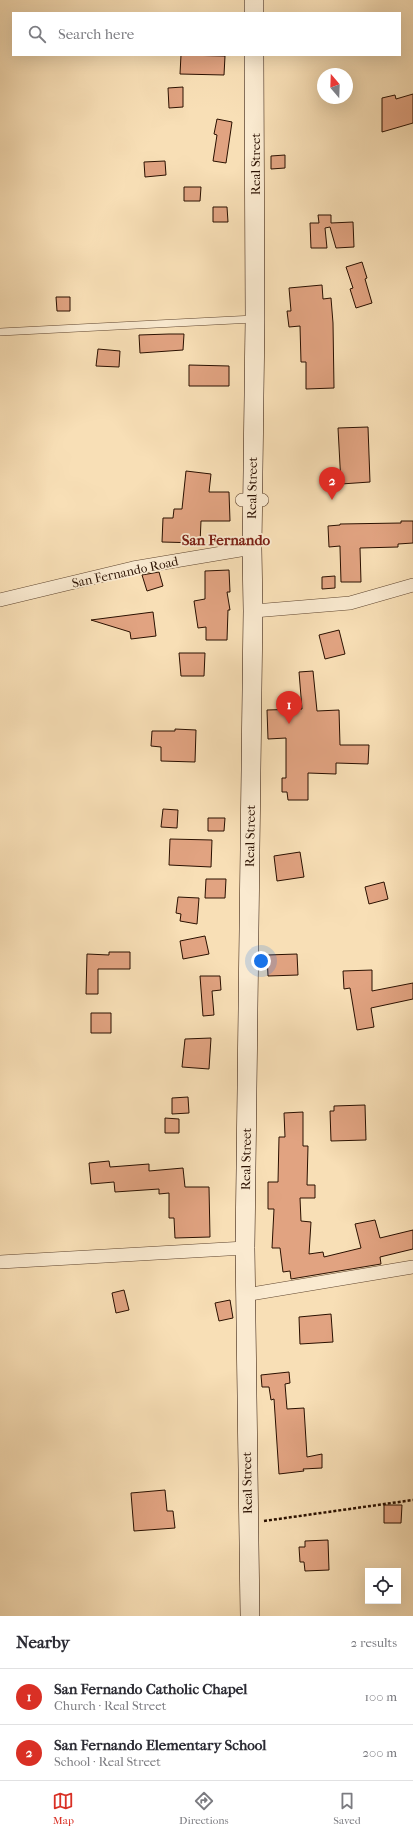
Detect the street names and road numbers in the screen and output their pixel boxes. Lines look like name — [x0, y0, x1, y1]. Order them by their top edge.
street label: Real Street — [248, 132, 263, 195]
street label: Real Street — [244, 456, 260, 519]
street label: San Fernando Road — [70, 553, 180, 591]
street label: Real Street — [242, 804, 258, 867]
street label: Real Street — [238, 1127, 254, 1190]
street label: Real Street — [239, 1451, 255, 1514]

